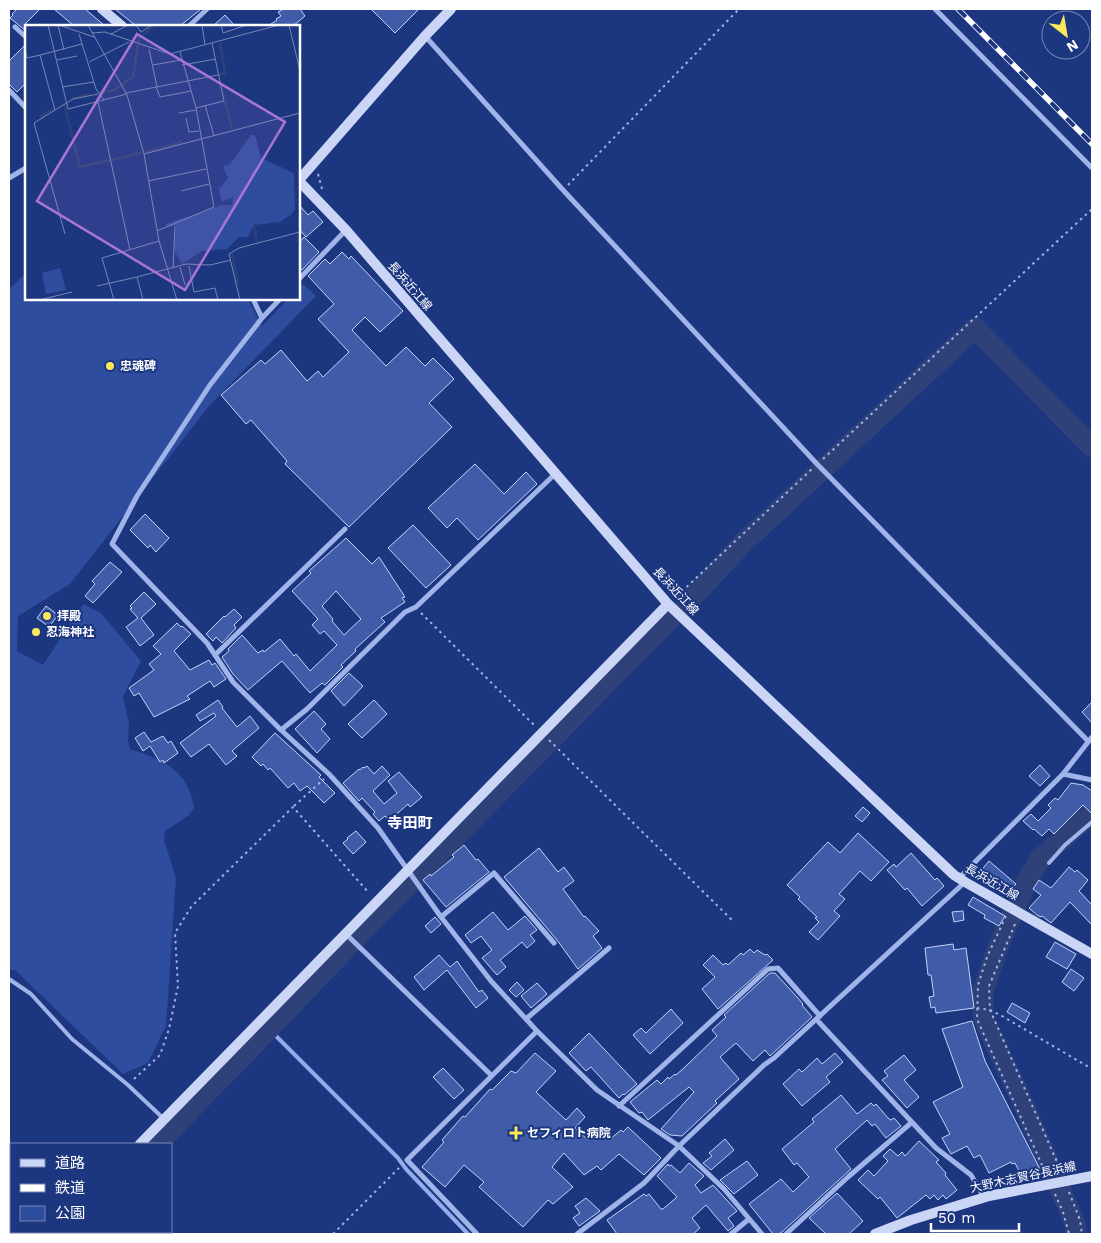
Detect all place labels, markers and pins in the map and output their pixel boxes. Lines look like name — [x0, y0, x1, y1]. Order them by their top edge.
place label: 忠魂碑 — [120, 359, 156, 373]
marker: 忠魂碑 — [104, 360, 116, 372]
place label: 拝殿 — [57, 609, 81, 623]
marker: 拝殿 — [41, 610, 53, 622]
place label: 忍海神社 — [46, 625, 94, 639]
marker: 忍海神社 — [30, 626, 42, 638]
marker: セフィロト病院 — [509, 1126, 523, 1140]
place label: セフィロト病院 — [527, 1126, 611, 1140]

